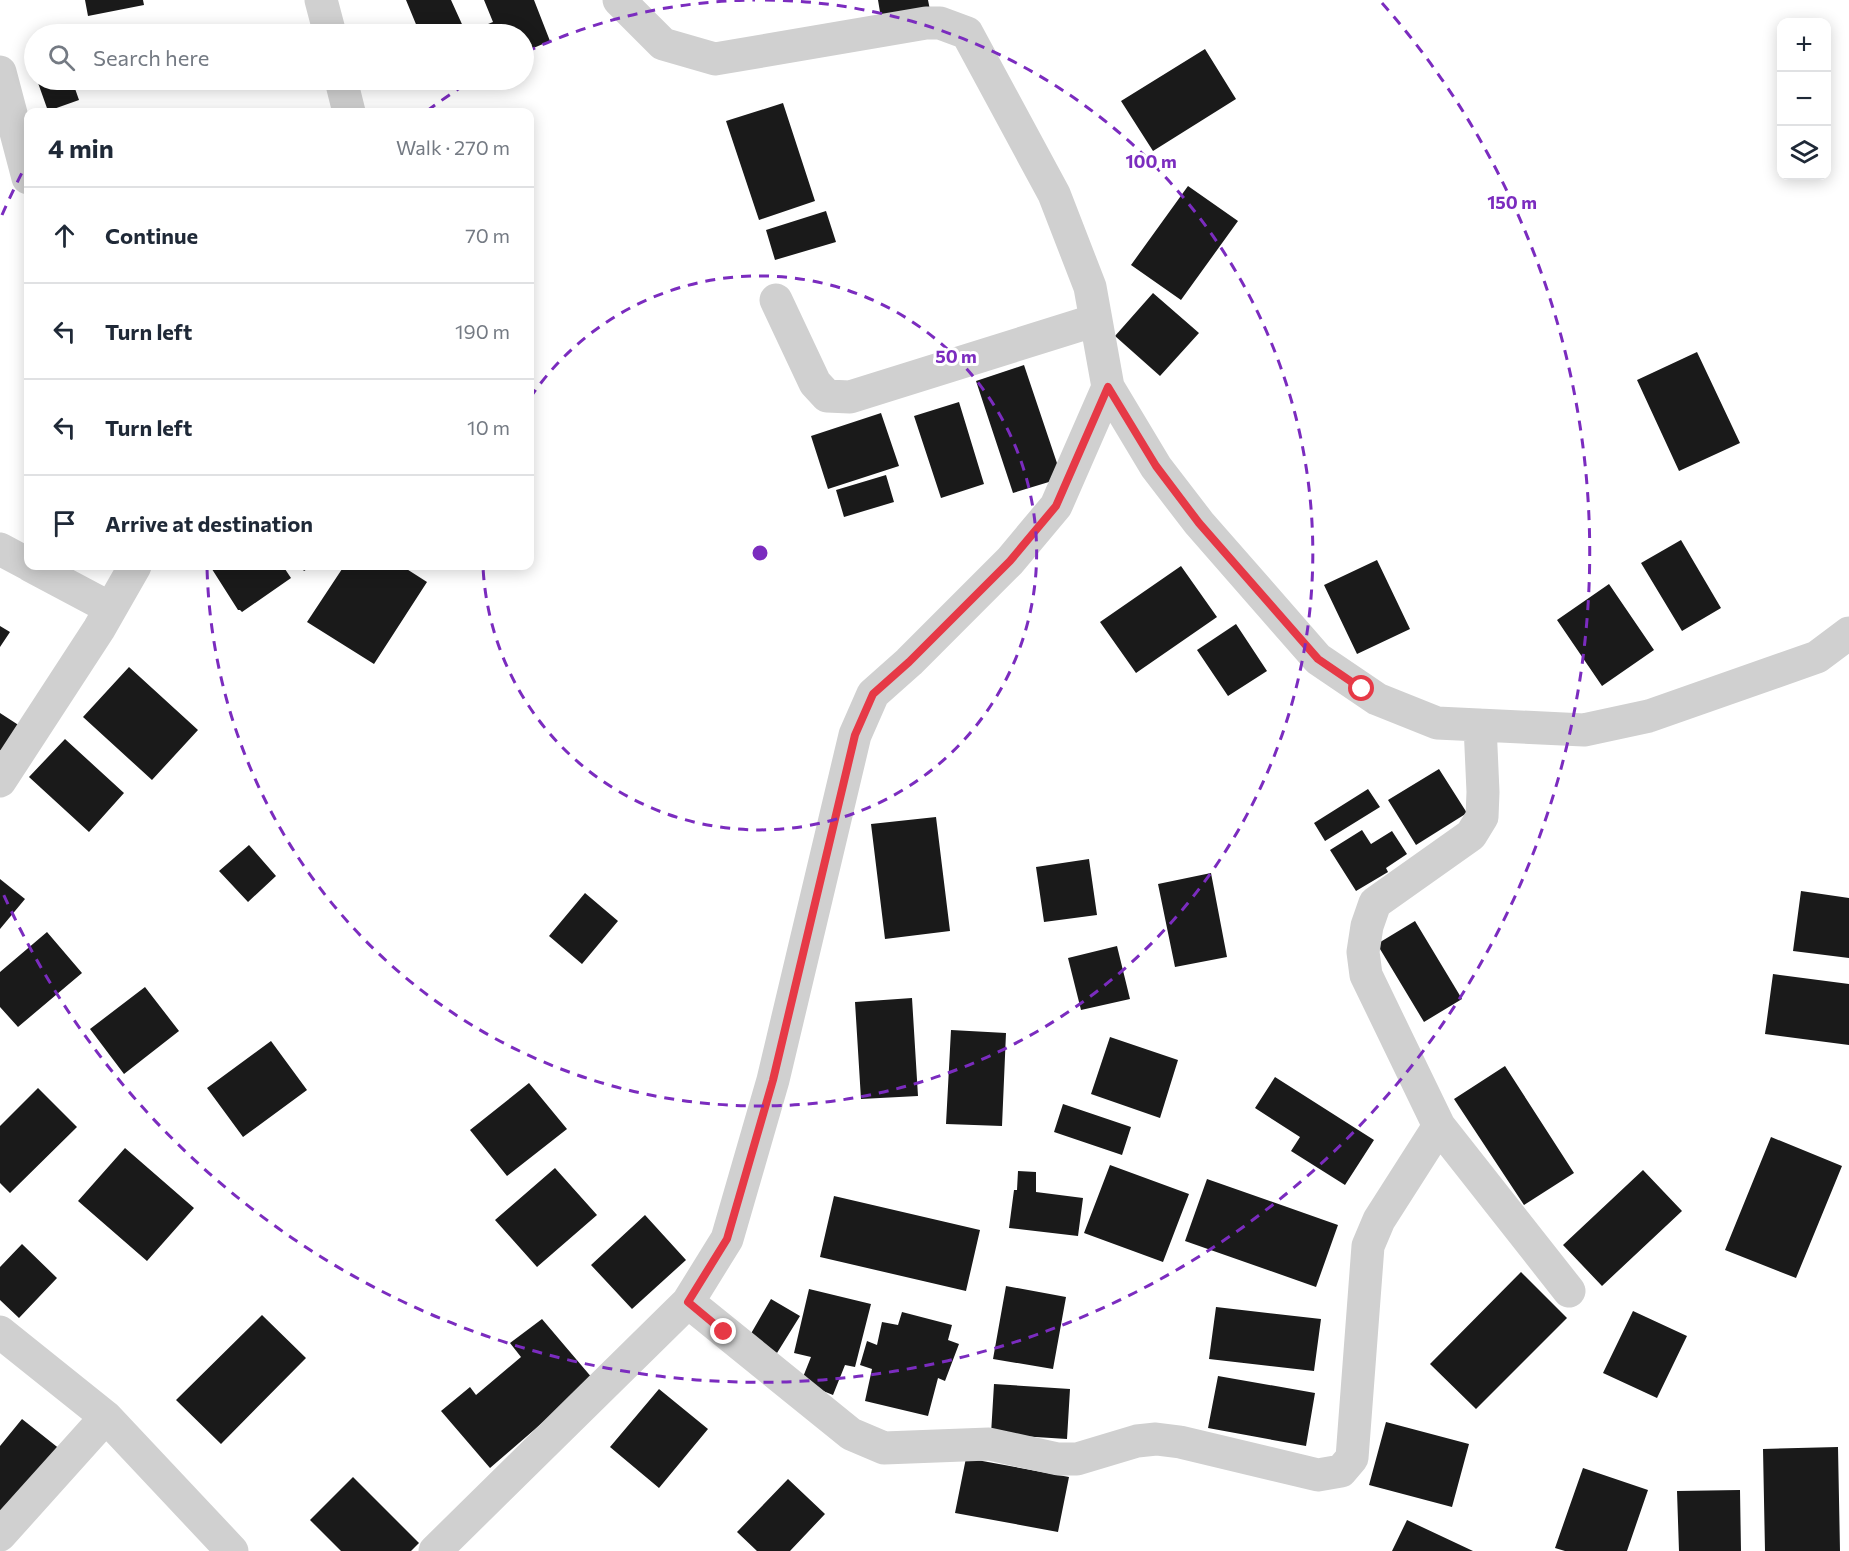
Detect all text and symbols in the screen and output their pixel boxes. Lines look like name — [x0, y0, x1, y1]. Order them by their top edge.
map controls — [1777, 18, 1831, 180]
button: + — [1777, 18, 1831, 72]
search box — [24, 24, 534, 90]
icon: search — [45, 41, 78, 74]
text: Search here — [93, 44, 209, 71]
button: − — [1777, 72, 1831, 126]
button: layers — [1777, 126, 1831, 180]
text: 4 min — [48, 132, 114, 163]
text: Walk · 270 m — [396, 135, 510, 159]
text: 100 m — [1125, 150, 1177, 172]
text: 150 m — [1487, 191, 1537, 213]
icon: ahead — [48, 219, 81, 252]
text: Continue — [105, 222, 198, 249]
text: 70 m — [465, 223, 510, 247]
icon: left — [48, 315, 81, 348]
text: Turn left — [105, 318, 192, 345]
text: 190 m — [455, 319, 510, 343]
text: 50 m — [935, 345, 977, 367]
icon: left — [48, 411, 81, 444]
text: Turn left — [105, 414, 192, 441]
text: 10 m — [467, 415, 510, 439]
icon: arrive — [48, 507, 81, 540]
text: Arrive at destination — [105, 510, 313, 537]
centre of rings — [750, 543, 770, 563]
route start — [1348, 675, 1374, 701]
route end — [710, 1318, 736, 1344]

